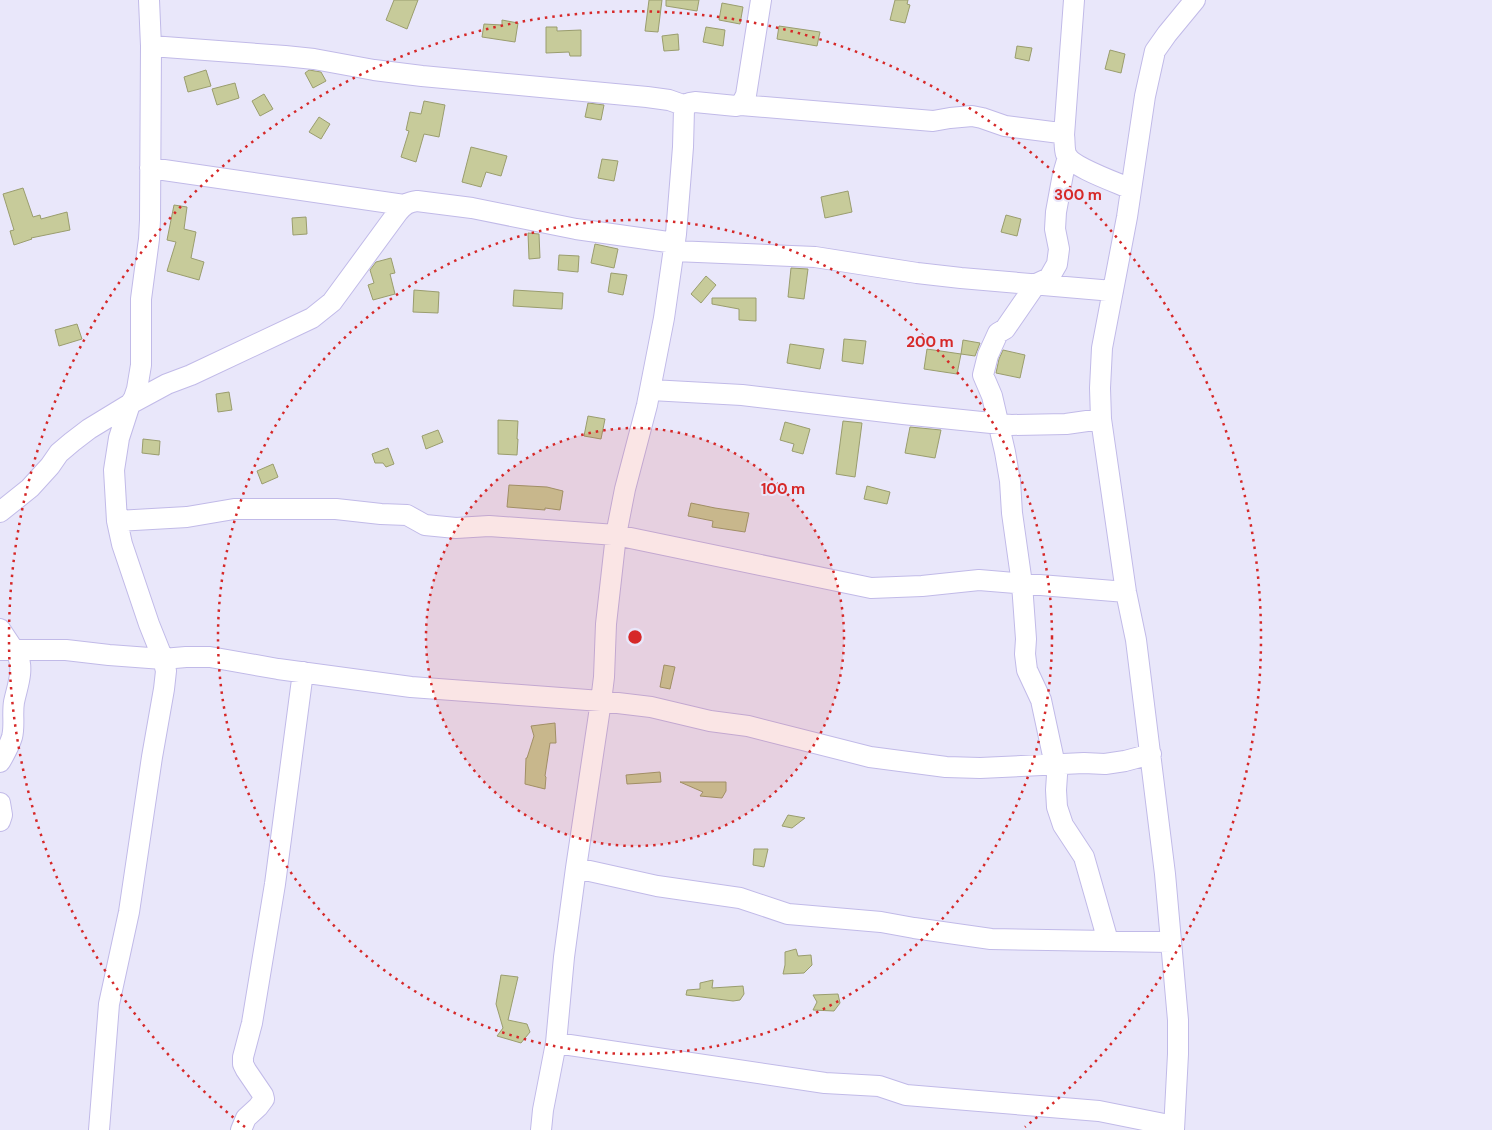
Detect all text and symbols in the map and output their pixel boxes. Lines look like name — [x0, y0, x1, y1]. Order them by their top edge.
text: 300 m — [1054, 185, 1102, 205]
text: 200 m — [906, 332, 954, 352]
text: 100 m — [761, 479, 805, 499]
centre of rings — [626, 628, 644, 646]

